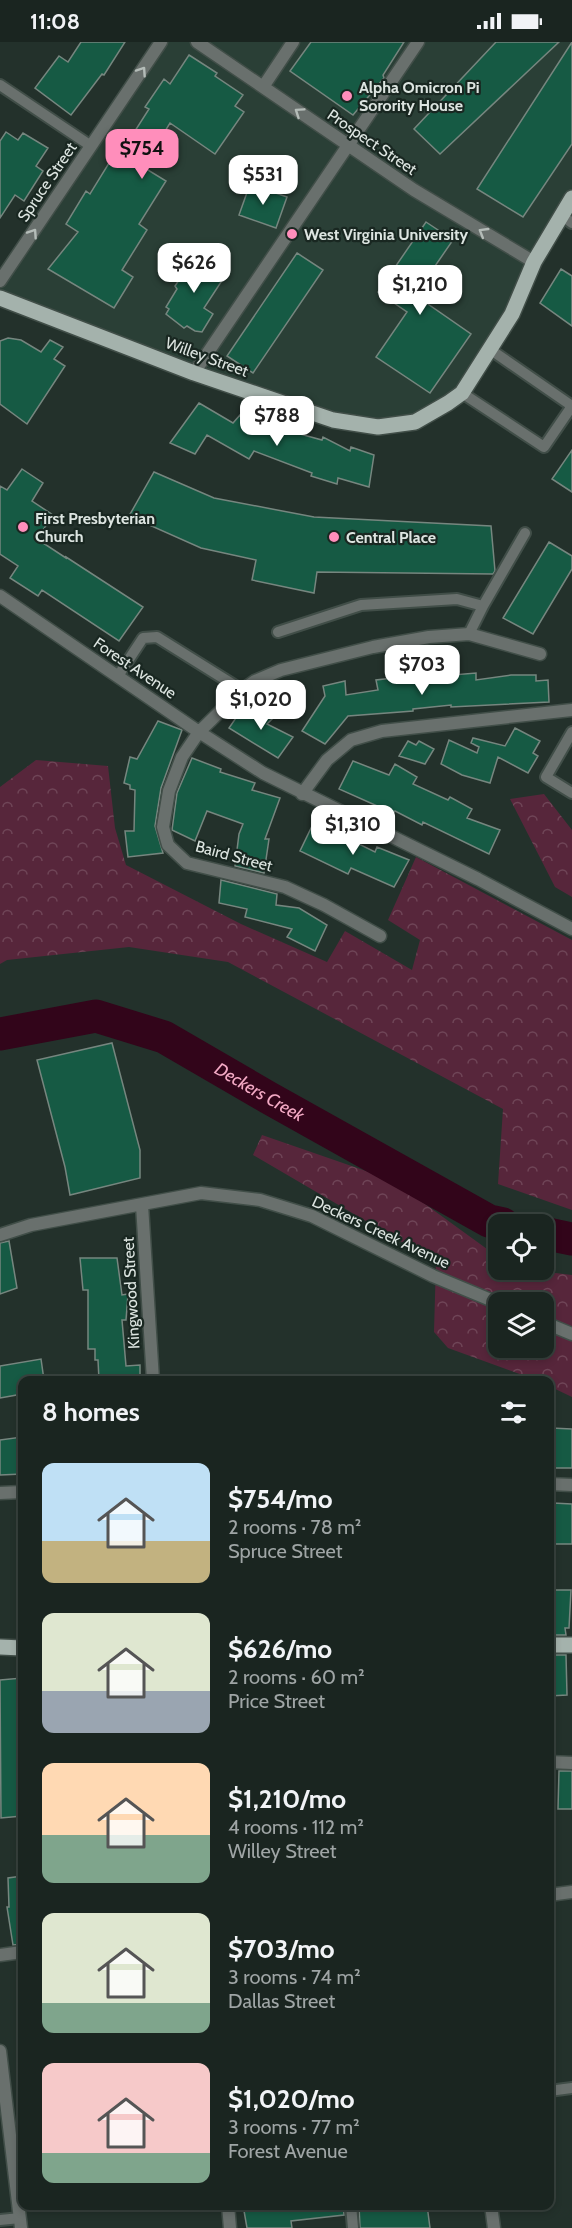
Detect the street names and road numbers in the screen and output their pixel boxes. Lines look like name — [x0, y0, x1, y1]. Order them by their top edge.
street label: Prospect Street — [324, 105, 421, 179]
street label: Spruce Street — [13, 138, 81, 225]
street label: Willey Street — [163, 333, 252, 381]
street label: Forest Avenue — [90, 633, 180, 703]
street label: Baird Street — [193, 837, 275, 876]
street label: Deckers Creek Avenue — [309, 1192, 453, 1272]
street label: Kingwood Street — [119, 1236, 143, 1350]

